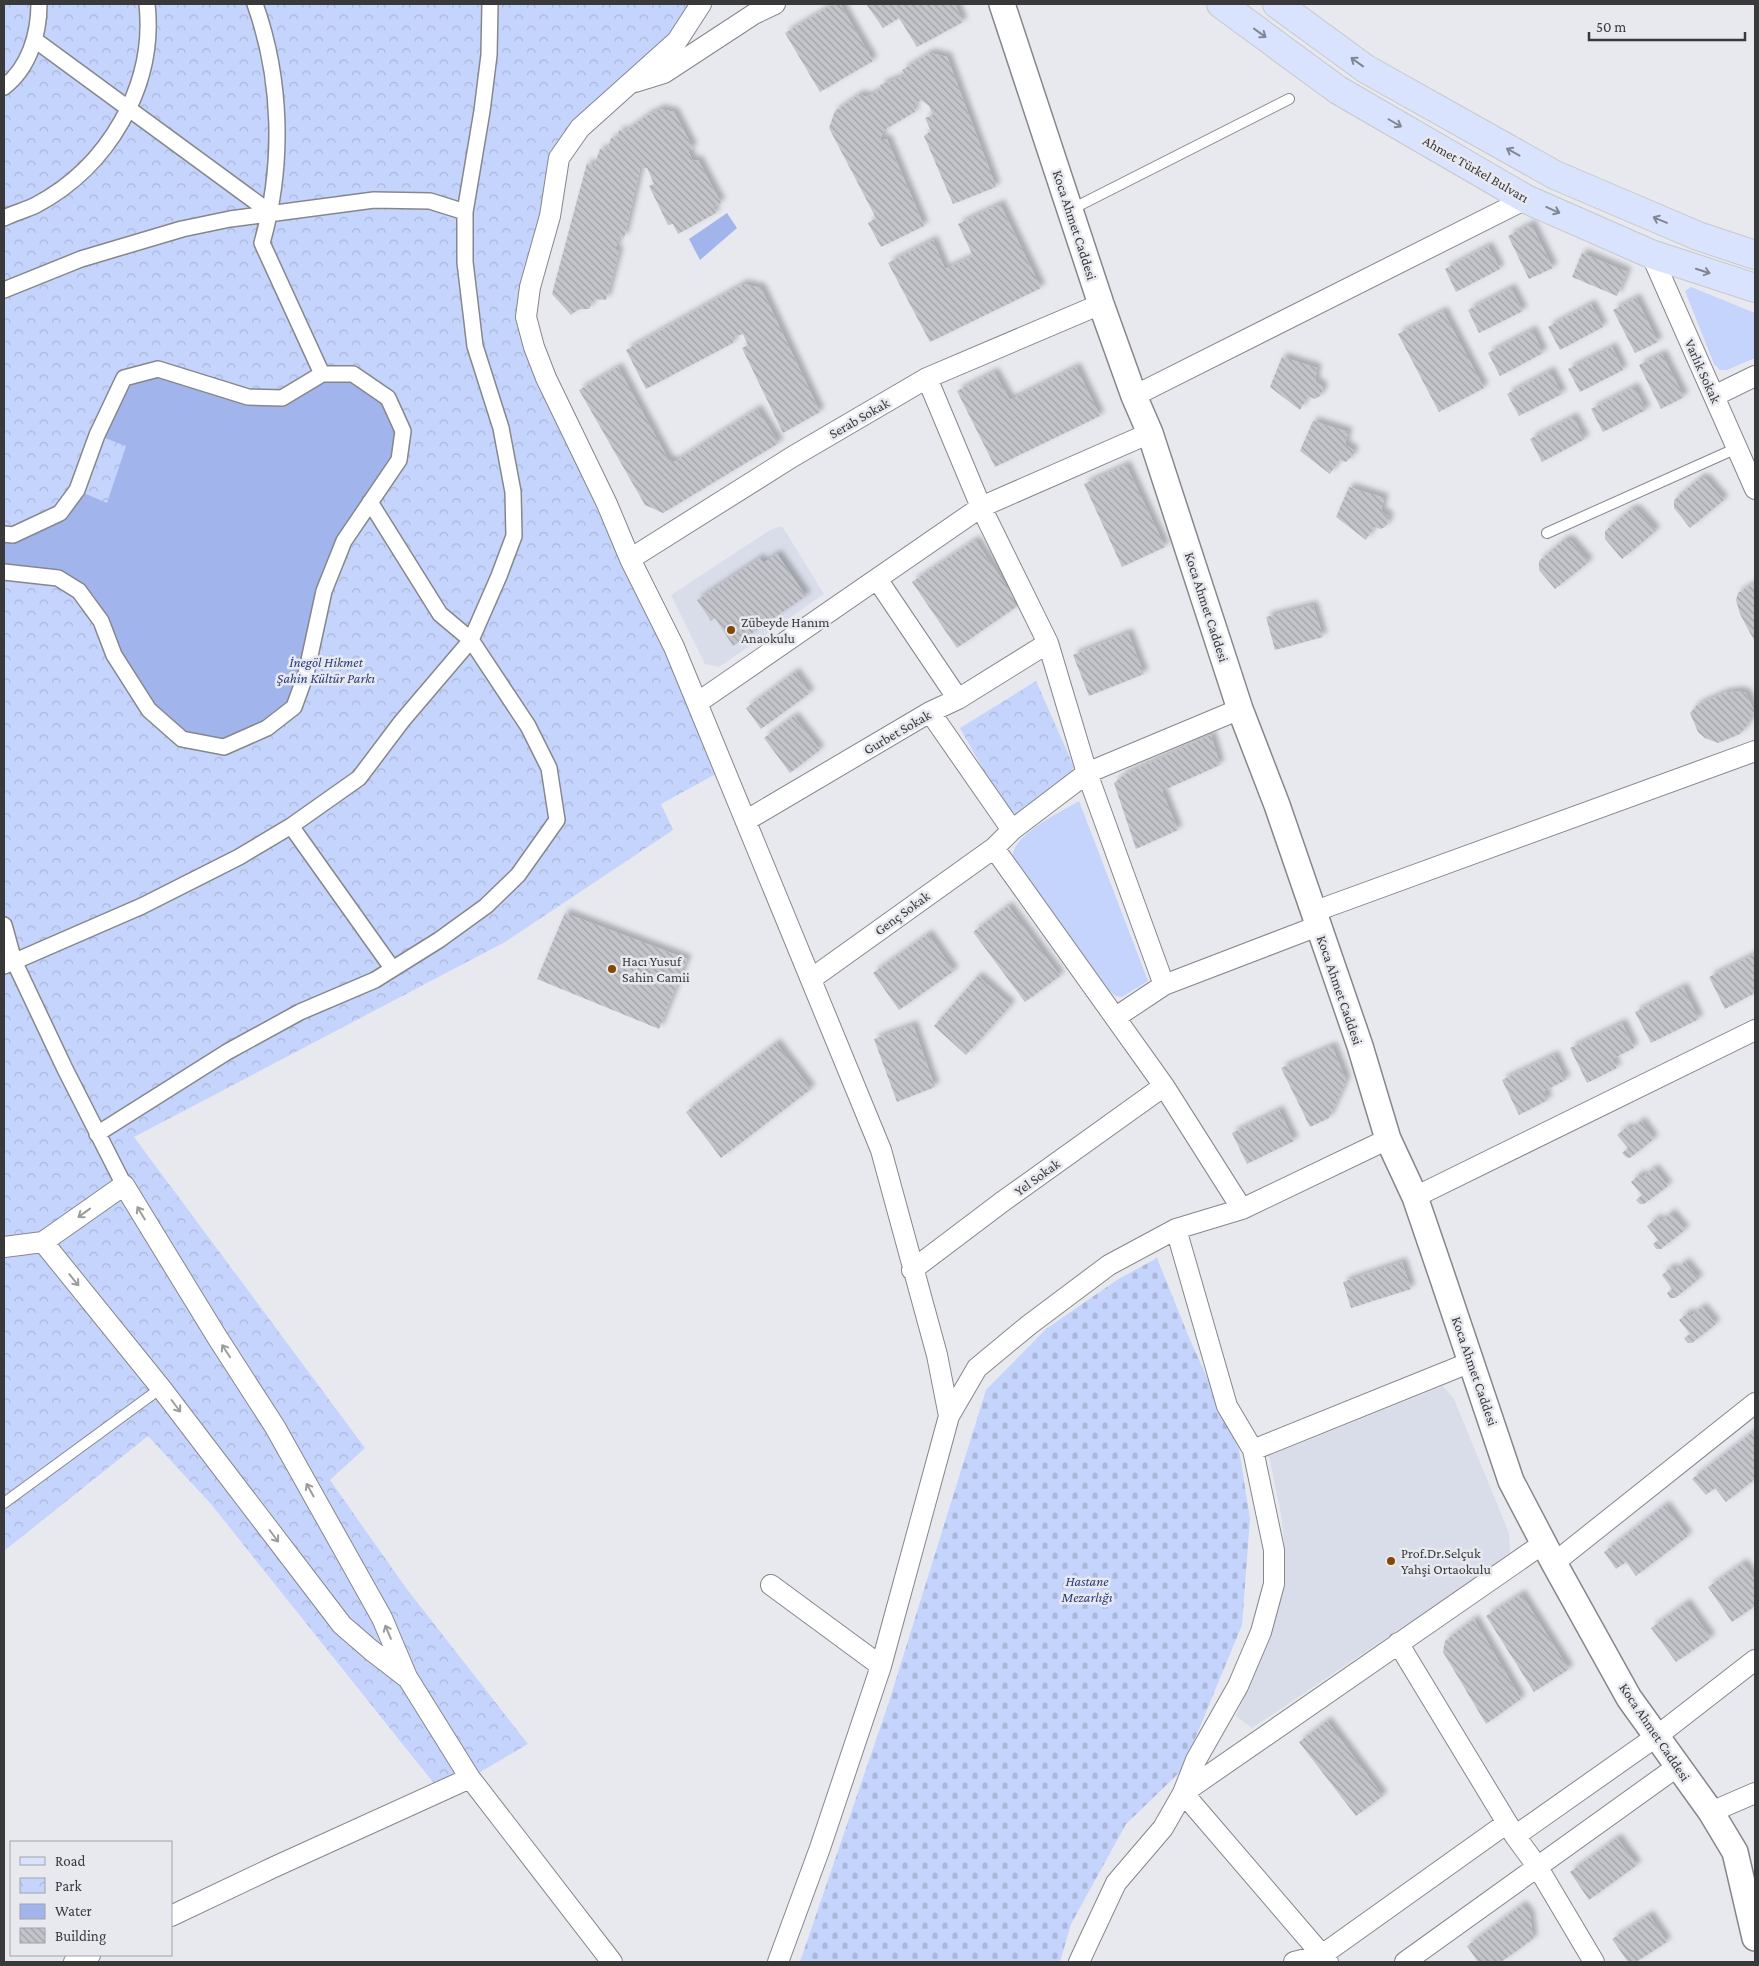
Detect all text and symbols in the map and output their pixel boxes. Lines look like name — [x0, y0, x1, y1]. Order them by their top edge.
scale bar — [1589, 10, 1745, 42]
text: 50 m — [1596, 19, 1626, 35]
one-way arrow — [1253, 28, 1267, 38]
one-way arrow — [1351, 57, 1364, 68]
one-way arrow — [1388, 118, 1403, 128]
street label: Ahmet Türkel Bulvarı — [1420, 132, 1532, 206]
one-way arrow — [1507, 146, 1521, 156]
street label: Koca Ahmet Caddesi — [1050, 168, 1100, 282]
one-way arrow — [1545, 206, 1560, 216]
one-way arrow — [1653, 215, 1668, 225]
one-way arrow — [1695, 266, 1711, 276]
street label: Varlık Sokak — [1682, 336, 1724, 406]
street label: Serab Sokak — [826, 394, 892, 442]
street label: Koca Ahmet Caddesi — [1182, 550, 1232, 664]
place label: Zübeyde Hanım Anaokulu — [741, 614, 829, 646]
marker: Zübeyde Hanım Anaokulu — [725, 624, 737, 636]
park label: İnegöl Hikmet Şahin Kültür Parkı — [277, 654, 375, 686]
street label: Gurbet Sokak — [860, 706, 934, 758]
street label: Genç Sokak — [871, 887, 933, 938]
street label: Koca Ahmet Caddesi — [1314, 933, 1366, 1047]
place label: Hacı Yusuf Sahin Camii — [622, 953, 690, 985]
marker: Hacı Yusuf Sahin Camii — [606, 963, 618, 975]
street label: Yel Sokak — [1011, 1155, 1063, 1199]
one-way arrow — [135, 1206, 145, 1220]
one-way arrow — [77, 1208, 91, 1218]
one-way arrow — [68, 1273, 79, 1286]
street label: Koca Ahmet Caddesi — [1449, 1314, 1501, 1428]
one-way arrow — [220, 1344, 231, 1358]
one-way arrow — [170, 1399, 181, 1412]
one-way arrow — [305, 1482, 315, 1497]
one-way arrow — [269, 1529, 279, 1543]
place label: Prof.Dr.Selçuk Yahşi Ortaokulu — [1401, 1545, 1491, 1577]
marker: Prof.Dr.Selçuk Yahşi Ortaokulu — [1385, 1555, 1397, 1567]
park label: Hastane Mezarlığı — [1061, 1573, 1113, 1605]
one-way arrow — [383, 1625, 392, 1640]
street label: Koca Ahmet Caddesi — [1616, 1680, 1694, 1784]
legend — [10, 1841, 172, 1956]
text: Road — [55, 1853, 86, 1869]
text: Park — [55, 1878, 82, 1894]
text: Water — [55, 1903, 92, 1919]
text: Building — [55, 1928, 106, 1945]

